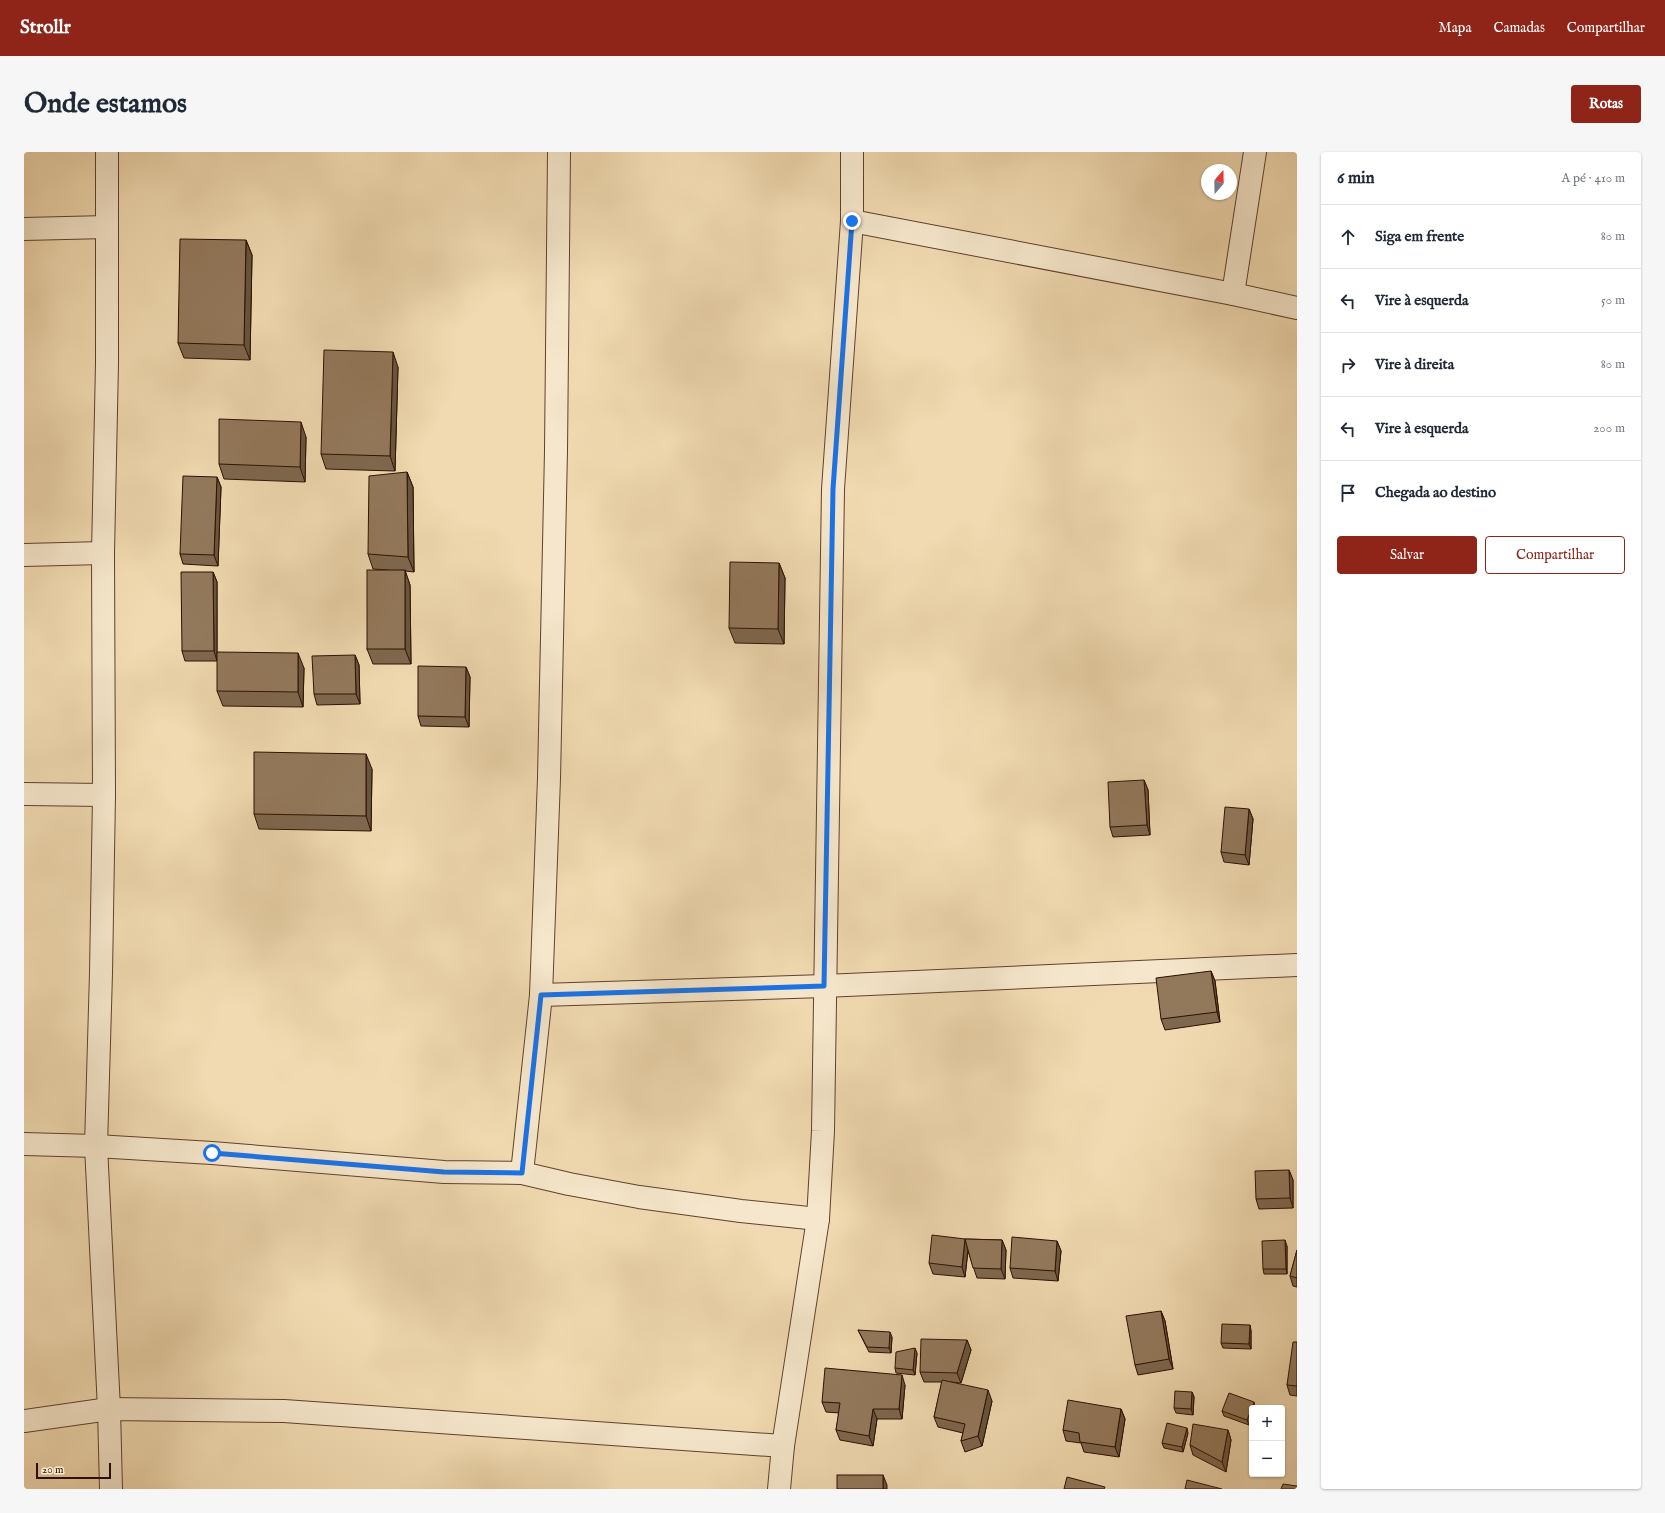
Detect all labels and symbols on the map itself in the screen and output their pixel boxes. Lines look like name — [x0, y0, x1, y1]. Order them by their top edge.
north arrow — [1201, 164, 1237, 200]
route end — [843, 212, 861, 230]
route start — [203, 1144, 221, 1162]
scale bar — [36, 1461, 111, 1480]

